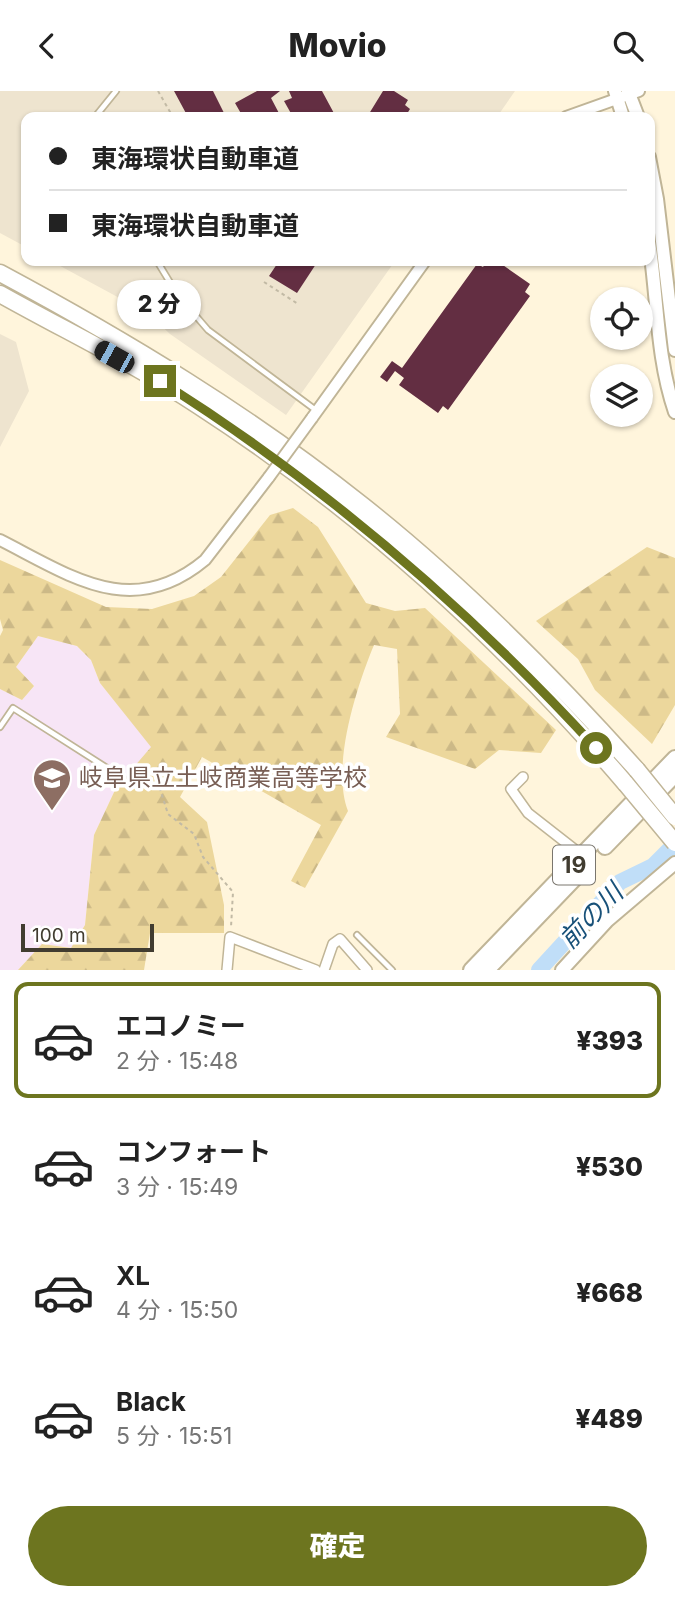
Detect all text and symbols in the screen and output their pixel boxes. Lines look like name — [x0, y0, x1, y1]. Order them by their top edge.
text: Movio — [288, 26, 387, 65]
icon: back — [28, 27, 66, 65]
icon: search — [609, 27, 647, 65]
text: 東海環状自動車道 — [91, 143, 299, 174]
text: 東海環状自動車道 — [91, 210, 299, 241]
callout: 2 分 — [118, 279, 202, 329]
map controls — [590, 287, 653, 427]
button: locate — [590, 287, 653, 350]
text: 2 分 — [138, 290, 180, 318]
car — [91, 338, 138, 376]
button: layers — [590, 364, 653, 427]
route end — [144, 365, 176, 397]
route start — [580, 732, 612, 764]
school or university icon: 岐阜県立土岐商業高等学校 — [31, 757, 73, 812]
place label: 岐阜県立土岐商業高等学校 — [79, 763, 367, 792]
road number: 19 — [553, 845, 595, 885]
water label: 前の川 — [552, 875, 631, 954]
scale bar — [21, 921, 154, 953]
text: 100 m — [32, 924, 86, 947]
icon: car — [32, 1009, 95, 1072]
text: エコノミー — [116, 1010, 246, 1041]
text: ¥393 — [577, 1025, 643, 1056]
text: 2 分 · 15:48 — [116, 1047, 238, 1075]
icon: car — [32, 1135, 95, 1198]
text: コンフォート — [116, 1136, 271, 1167]
text: ¥530 — [576, 1151, 643, 1182]
text: 3 分 · 15:49 — [116, 1173, 238, 1201]
text: XL — [116, 1260, 150, 1291]
icon: car — [32, 1261, 95, 1324]
text: ¥668 — [576, 1277, 643, 1308]
text: 4 分 · 15:50 — [116, 1296, 238, 1324]
text: Black — [116, 1386, 186, 1417]
icon: car — [32, 1387, 95, 1450]
text: ¥489 — [576, 1403, 643, 1434]
text: 5 分 · 15:51 — [116, 1422, 232, 1450]
button: 確定 — [28, 1506, 647, 1586]

